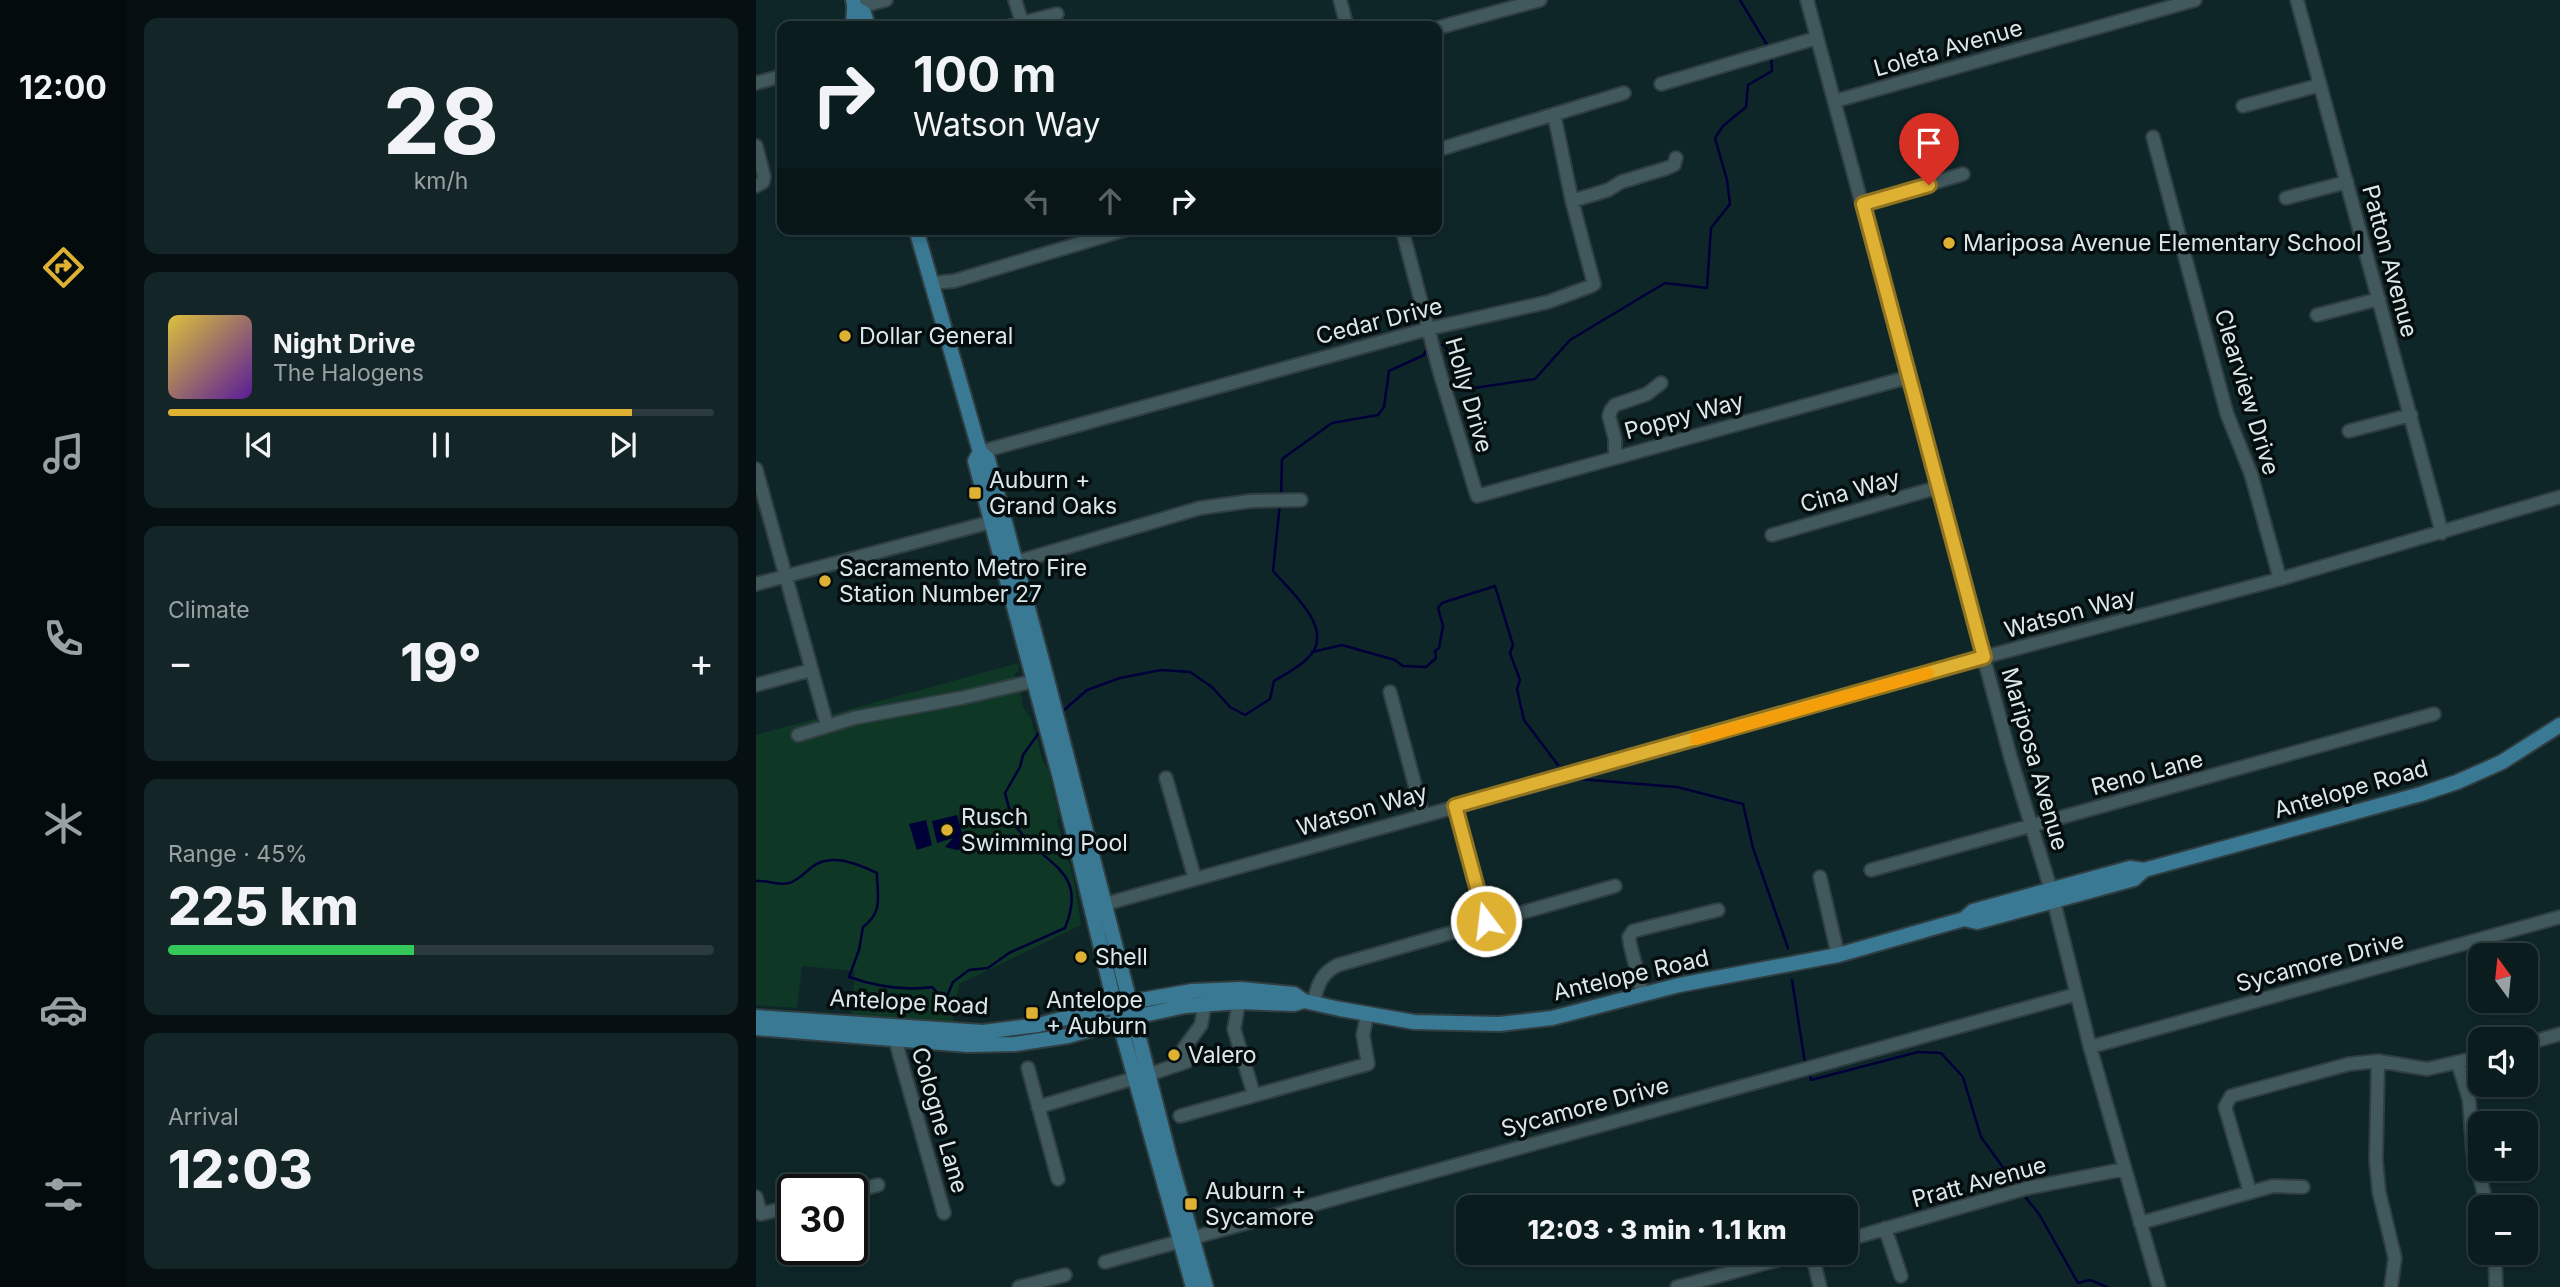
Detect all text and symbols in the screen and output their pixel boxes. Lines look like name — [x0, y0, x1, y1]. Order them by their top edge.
street label: Loleta Avenue — [1870, 13, 2026, 83]
text: 100 m — [913, 45, 1057, 104]
icon: right — [798, 49, 889, 140]
text: 28 — [383, 66, 499, 176]
text: 12:00 — [19, 68, 107, 107]
text: Watson Way — [913, 105, 1100, 144]
pin — [1899, 113, 1959, 185]
icon: arrive — [1910, 124, 1948, 162]
text: km/h — [414, 167, 468, 195]
icon: left — [1018, 182, 1056, 220]
icon: ahead — [1091, 182, 1129, 220]
icon: right — [1164, 182, 1202, 220]
street label: Patton Avenue — [2356, 182, 2424, 340]
place label: Mariposa Avenue Elementary School — [1963, 229, 2362, 257]
marker: Mariposa Avenue Elementary School — [1941, 235, 1957, 251]
icon: directions — [39, 243, 88, 292]
street label: Cedar Drive — [1313, 292, 1445, 350]
street label: Clearview Drive — [2208, 306, 2286, 478]
place label: Dollar General — [859, 322, 1013, 350]
text: Night Drive — [273, 328, 415, 359]
marker: Dollar General — [837, 328, 853, 344]
street label: Holly Drive — [1439, 334, 1499, 456]
text: The Halogens — [273, 359, 424, 387]
street label: Poppy Way — [1621, 387, 1747, 445]
icon: previous — [240, 426, 278, 464]
icon: pause — [422, 426, 460, 464]
icon: next — [604, 426, 642, 464]
icon: music — [39, 429, 88, 478]
street label: Cina Way — [1797, 463, 1903, 519]
place label: Auburn + Grand Oaks — [989, 466, 1117, 520]
marker: Auburn + Grand Oaks — [967, 485, 983, 501]
place label: Sacramento Metro Fire Station Number 27 — [839, 554, 1087, 608]
marker: Sacramento Metro Fire Station Number 27 — [817, 573, 833, 589]
street label: Watson Way — [2001, 582, 2139, 644]
text: Climate — [168, 596, 250, 624]
icon: phone — [39, 614, 88, 663]
text: 19° — [400, 631, 482, 694]
text: − — [168, 639, 193, 685]
text: + — [689, 639, 714, 685]
street label: Mariposa Avenue — [1996, 665, 2074, 853]
street label: Reno Lane — [2088, 745, 2206, 801]
street label: Antelope Road — [2271, 754, 2431, 824]
street label: Watson Way — [1293, 778, 1431, 842]
icon: climate — [39, 799, 88, 848]
place label: Rusch Swimming Pool — [961, 803, 1128, 857]
marker: Rusch Swimming Pool — [939, 822, 955, 838]
text: Range · 45% — [168, 840, 308, 868]
text: 225 km — [168, 875, 359, 938]
position arrow — [1449, 884, 1523, 958]
street label: Sycamore Drive — [2233, 926, 2407, 998]
place label: Shell — [1095, 943, 1148, 971]
street label: Antelope Road — [1550, 943, 1712, 1007]
north arrow — [2468, 943, 2538, 1013]
map controls — [2468, 943, 2538, 1265]
marker: Shell — [1073, 949, 1089, 965]
street label: Antelope Road — [829, 984, 989, 1020]
icon: car — [39, 985, 88, 1034]
place label: Antelope + Auburn — [1046, 986, 1147, 1040]
marker: Antelope + Auburn — [1024, 1005, 1040, 1021]
button: sound — [2468, 1027, 2538, 1097]
place label: Valero — [1188, 1041, 1257, 1069]
street label: Cologne Lane — [906, 1044, 974, 1196]
marker: Valero — [1166, 1047, 1182, 1063]
street label: Sycamore Drive — [1498, 1071, 1672, 1143]
text: Arrival — [168, 1103, 239, 1131]
button: + — [2468, 1111, 2538, 1181]
text: 12:03 — [168, 1138, 313, 1201]
street label: Pratt Avenue — [1909, 1151, 2049, 1213]
icon: filters — [39, 1170, 88, 1219]
speed limit sign: 30 — [777, 1174, 868, 1265]
place label: Auburn + Sycamore — [1205, 1177, 1314, 1231]
button: − — [2468, 1195, 2538, 1265]
marker: Auburn + Sycamore — [1183, 1196, 1199, 1212]
text: 12:03 · 3 min · 1.1 km — [1527, 1214, 1787, 1245]

